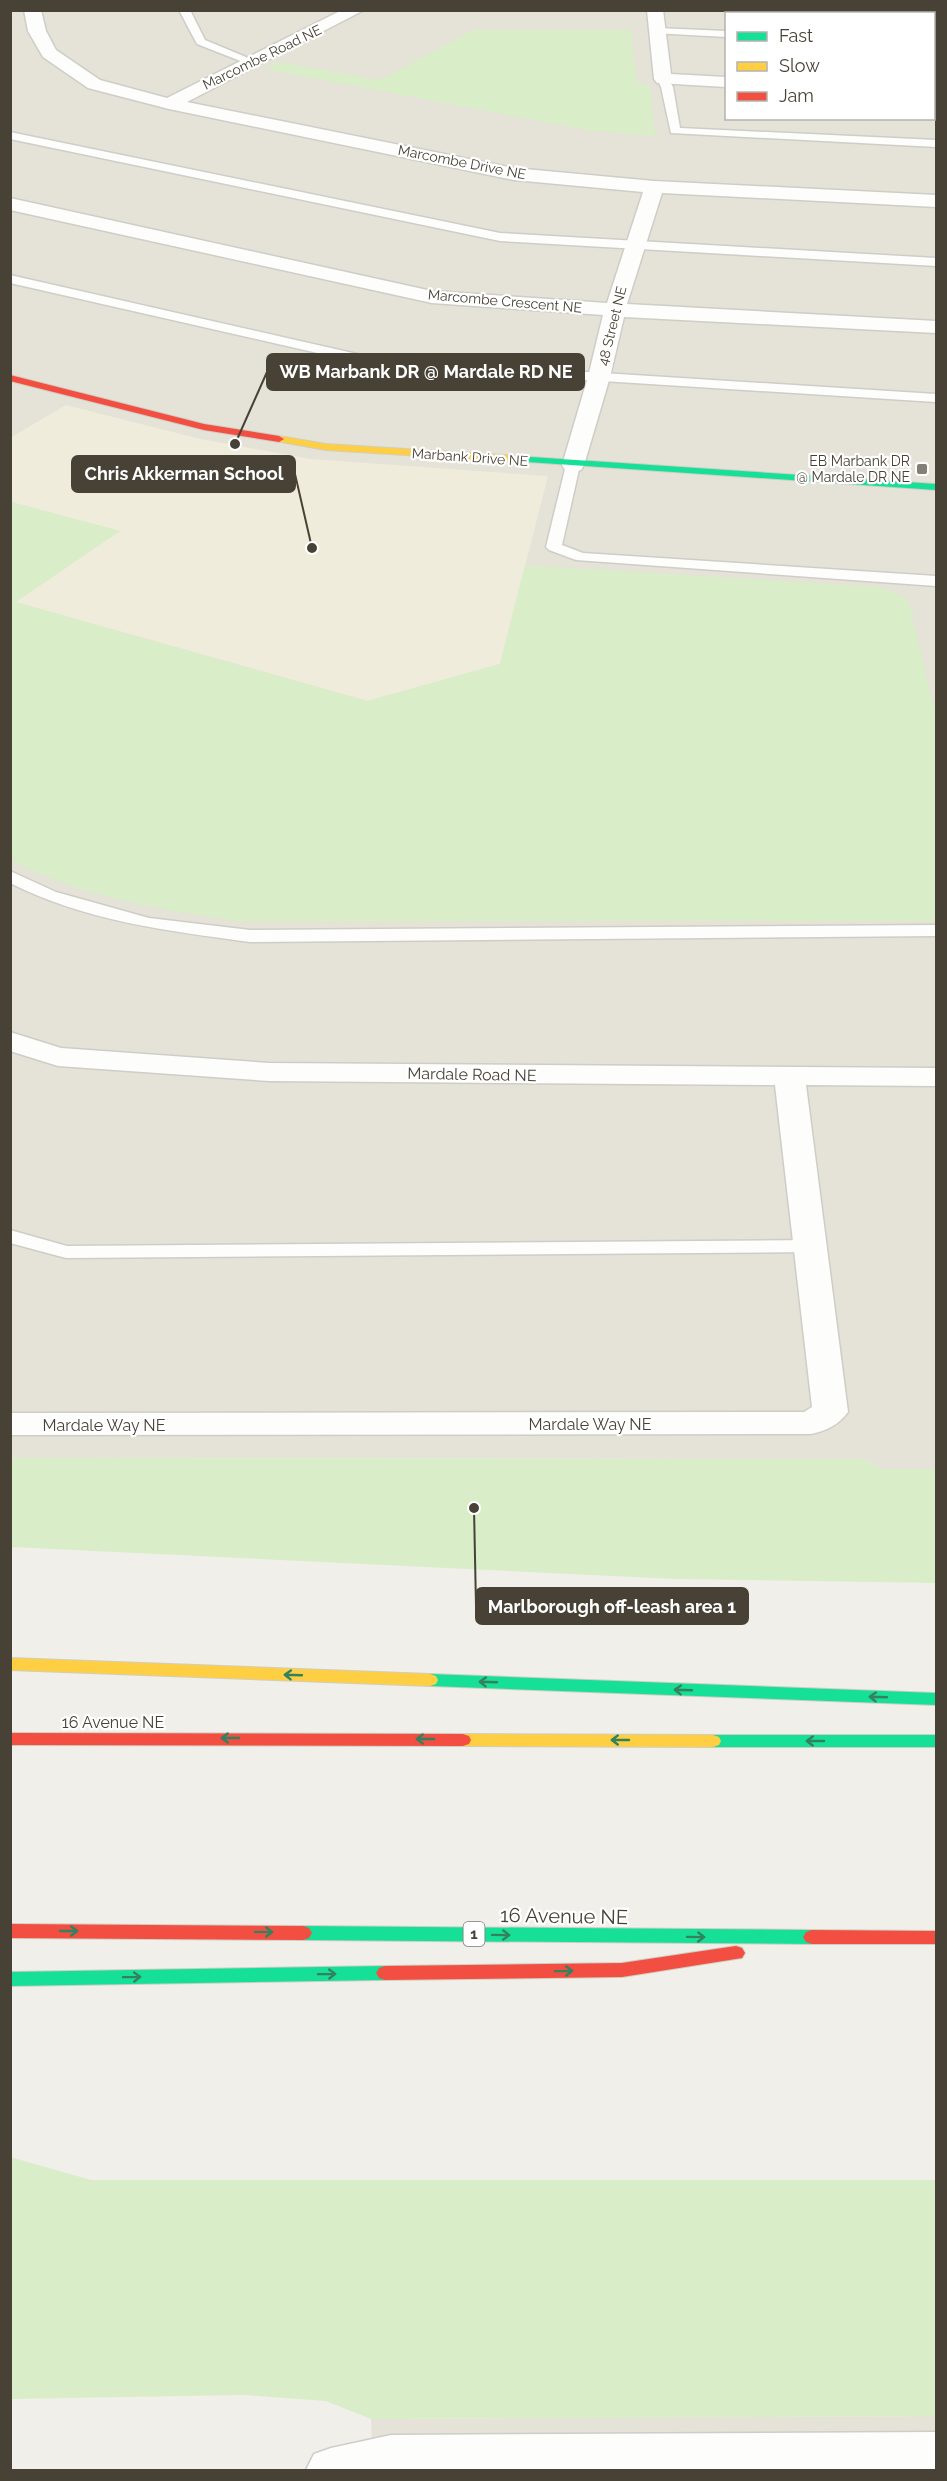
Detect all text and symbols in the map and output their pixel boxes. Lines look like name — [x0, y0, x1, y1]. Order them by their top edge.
legend — [725, 12, 935, 120]
street label: Marcombe Road NE — [200, 21, 324, 93]
text: Fast — [779, 25, 813, 46]
text: Slow — [779, 55, 820, 76]
text: Jam — [779, 85, 814, 106]
street label: Marcombe Drive NE — [397, 142, 527, 182]
street label: 48 Street NE — [594, 285, 630, 367]
street label: Marcombe Crescent NE — [427, 286, 583, 316]
callout: WB Marbank DR @ Mardale RD NE — [267, 354, 584, 390]
text: WB Marbank DR @ Mardale RD NE — [279, 361, 573, 382]
street label: Marbank Drive NE — [411, 445, 529, 469]
place label: EB Marbank DR @ Mardale DR NE — [796, 453, 910, 485]
callout: Chris Akkerman School — [72, 456, 295, 492]
marker: EB Marbank DR @ Mardale DR NE — [915, 462, 929, 476]
text: Chris Akkerman School — [85, 463, 284, 484]
street label: Mardale Road NE — [407, 1064, 537, 1085]
street label: Mardale Way NE — [529, 1415, 652, 1434]
street label: Mardale Way NE — [43, 1416, 166, 1435]
callout: Marlborough off-leash area 1 — [476, 1588, 748, 1624]
text: Marlborough off-leash area 1 — [488, 1596, 736, 1617]
one-way arrow — [284, 1669, 304, 1681]
one-way arrow — [479, 1677, 499, 1688]
one-way arrow — [674, 1684, 694, 1695]
one-way arrow — [869, 1692, 889, 1703]
street label: 16 Avenue NE — [62, 1713, 164, 1732]
one-way arrow — [221, 1732, 241, 1744]
one-way arrow — [416, 1733, 436, 1745]
one-way arrow — [611, 1734, 631, 1746]
one-way arrow — [806, 1735, 826, 1747]
street label: 16 Avenue NE — [500, 1903, 628, 1929]
road number: 1 — [464, 1922, 484, 1946]
one-way arrow — [58, 1925, 78, 1937]
one-way arrow — [253, 1926, 273, 1938]
one-way arrow — [490, 1929, 510, 1941]
one-way arrow — [685, 1931, 705, 1943]
one-way arrow — [553, 1965, 573, 1977]
one-way arrow — [316, 1969, 336, 1980]
one-way arrow — [121, 1971, 141, 1983]

